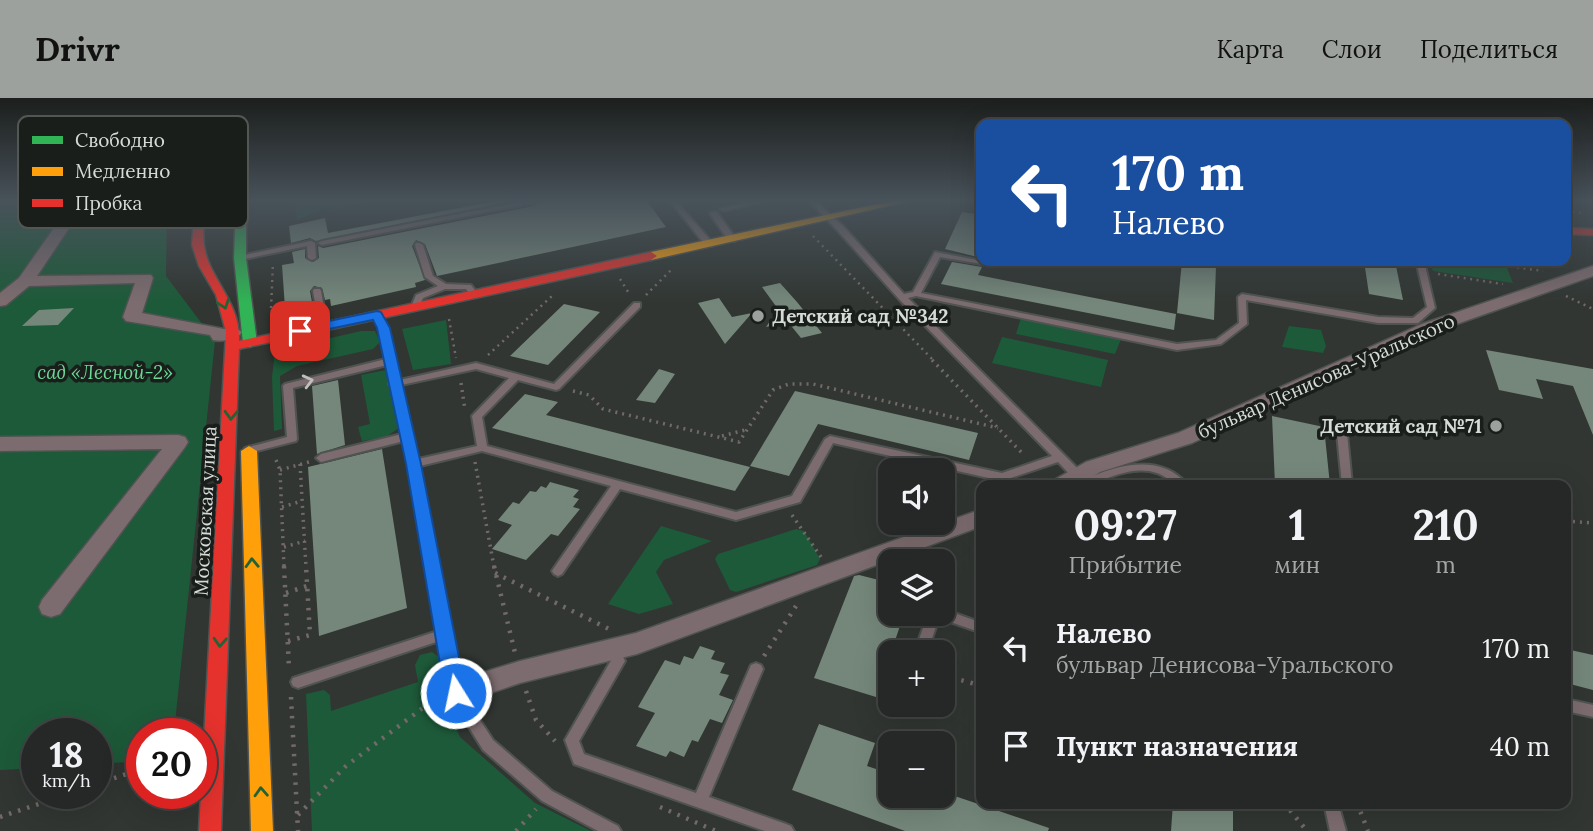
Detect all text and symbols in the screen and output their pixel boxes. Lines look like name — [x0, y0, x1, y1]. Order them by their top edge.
text: Drivr — [35, 28, 120, 70]
text: Карта — [1216, 34, 1284, 65]
text: Слои — [1322, 34, 1382, 65]
text: Поделиться — [1420, 34, 1558, 65]
legend — [18, 116, 248, 228]
text: Свободно — [75, 128, 165, 152]
text: 170 m — [1112, 141, 1244, 203]
icon: left — [997, 147, 1088, 238]
text: Медленно — [75, 159, 170, 183]
text: Пробка — [75, 191, 142, 215]
text: Налево — [1112, 202, 1225, 243]
one-way arrow — [216, 298, 230, 310]
pin — [270, 301, 330, 361]
place label: Детский сад №342 — [772, 304, 948, 328]
marker: Детский сад №342 — [750, 308, 766, 324]
street label: бульвар Денисова-Уральского — [1194, 308, 1458, 444]
icon: arrive — [281, 312, 319, 350]
park label: сад «Лесной-2» — [37, 360, 173, 384]
one-way arrow — [302, 375, 314, 389]
one-way arrow — [223, 409, 238, 420]
place label: Детский сад №71 — [1320, 414, 1482, 438]
marker: Детский сад №71 — [1488, 418, 1504, 434]
street label: Московская улица — [189, 425, 221, 596]
map controls — [878, 458, 955, 808]
button: sound — [878, 458, 955, 535]
text: 09:27 — [1073, 498, 1177, 552]
text: 1 — [1289, 498, 1306, 552]
text: 210 — [1412, 498, 1479, 552]
button: layers — [878, 549, 955, 626]
text: Прибытие — [1068, 550, 1182, 579]
text: мин — [1274, 550, 1320, 579]
text: m — [1435, 550, 1456, 579]
one-way arrow — [244, 557, 259, 568]
text: Налево — [1056, 617, 1152, 650]
icon: left — [997, 629, 1035, 667]
text: 170 m — [1482, 632, 1550, 665]
one-way arrow — [213, 637, 228, 648]
button: + — [878, 640, 955, 717]
text: бульвар Денисова-Уральского — [1056, 650, 1393, 679]
position arrow — [419, 656, 493, 730]
speed limit sign: 20 — [126, 718, 217, 809]
icon: arrive — [997, 727, 1035, 765]
text: Пункт назначения — [1056, 730, 1298, 763]
text: 40 m — [1490, 730, 1550, 763]
button: − — [878, 731, 955, 808]
text: 18 — [49, 732, 84, 777]
text: km/h — [42, 769, 91, 792]
one-way arrow — [253, 787, 268, 798]

